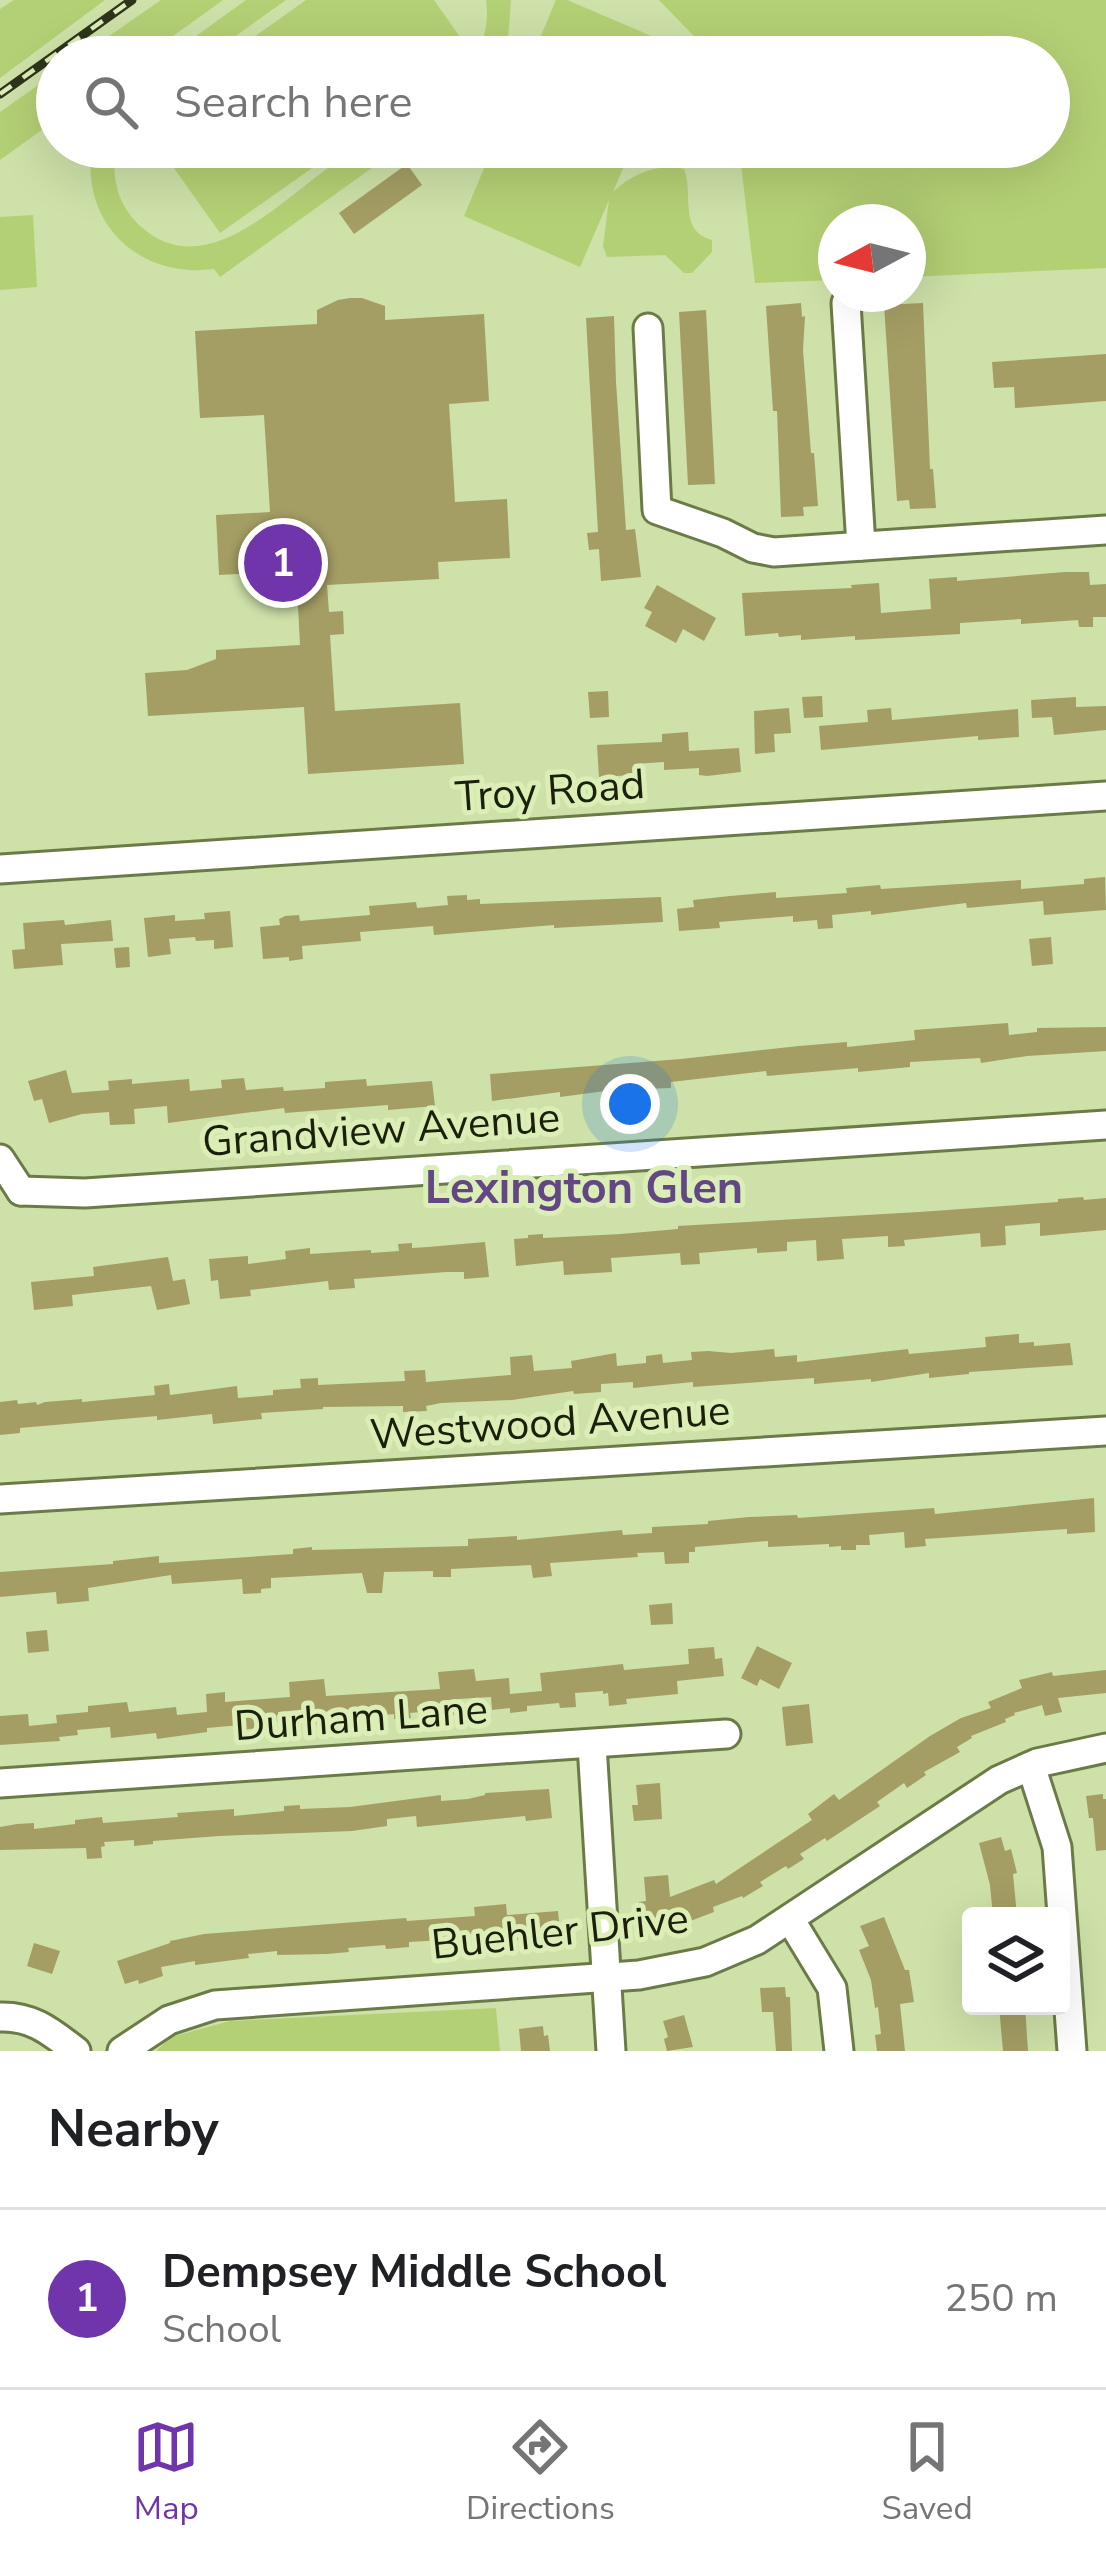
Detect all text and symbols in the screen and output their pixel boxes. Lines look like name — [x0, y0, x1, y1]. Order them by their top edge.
search box — [36, 36, 1070, 168]
icon: search — [78, 69, 144, 135]
text: Search here — [174, 72, 413, 133]
north arrow — [818, 204, 926, 312]
pin: 1 — [244, 518, 322, 608]
street label: Troy Road — [453, 756, 647, 826]
your location — [600, 1074, 660, 1134]
street label: Grandview Avenue — [200, 1089, 562, 1171]
district label: Lexington Glen — [425, 1158, 743, 1219]
street label: Westwood Avenue — [368, 1382, 732, 1464]
street label: Durham Lane — [232, 1681, 490, 1755]
street label: Buehler Drive — [429, 1890, 691, 1974]
map controls — [962, 1907, 1070, 2015]
button: layers — [962, 1907, 1070, 2015]
text: Nearby — [48, 2094, 219, 2164]
text: Dempsey Middle School — [162, 2242, 666, 2303]
text: 1 — [75, 2272, 99, 2325]
text: 250 m — [944, 2272, 1058, 2325]
text: School — [162, 2303, 281, 2356]
tab: Map — [133, 2414, 199, 2531]
tab: Directions — [466, 2414, 615, 2531]
tab: Saved — [881, 2414, 973, 2531]

